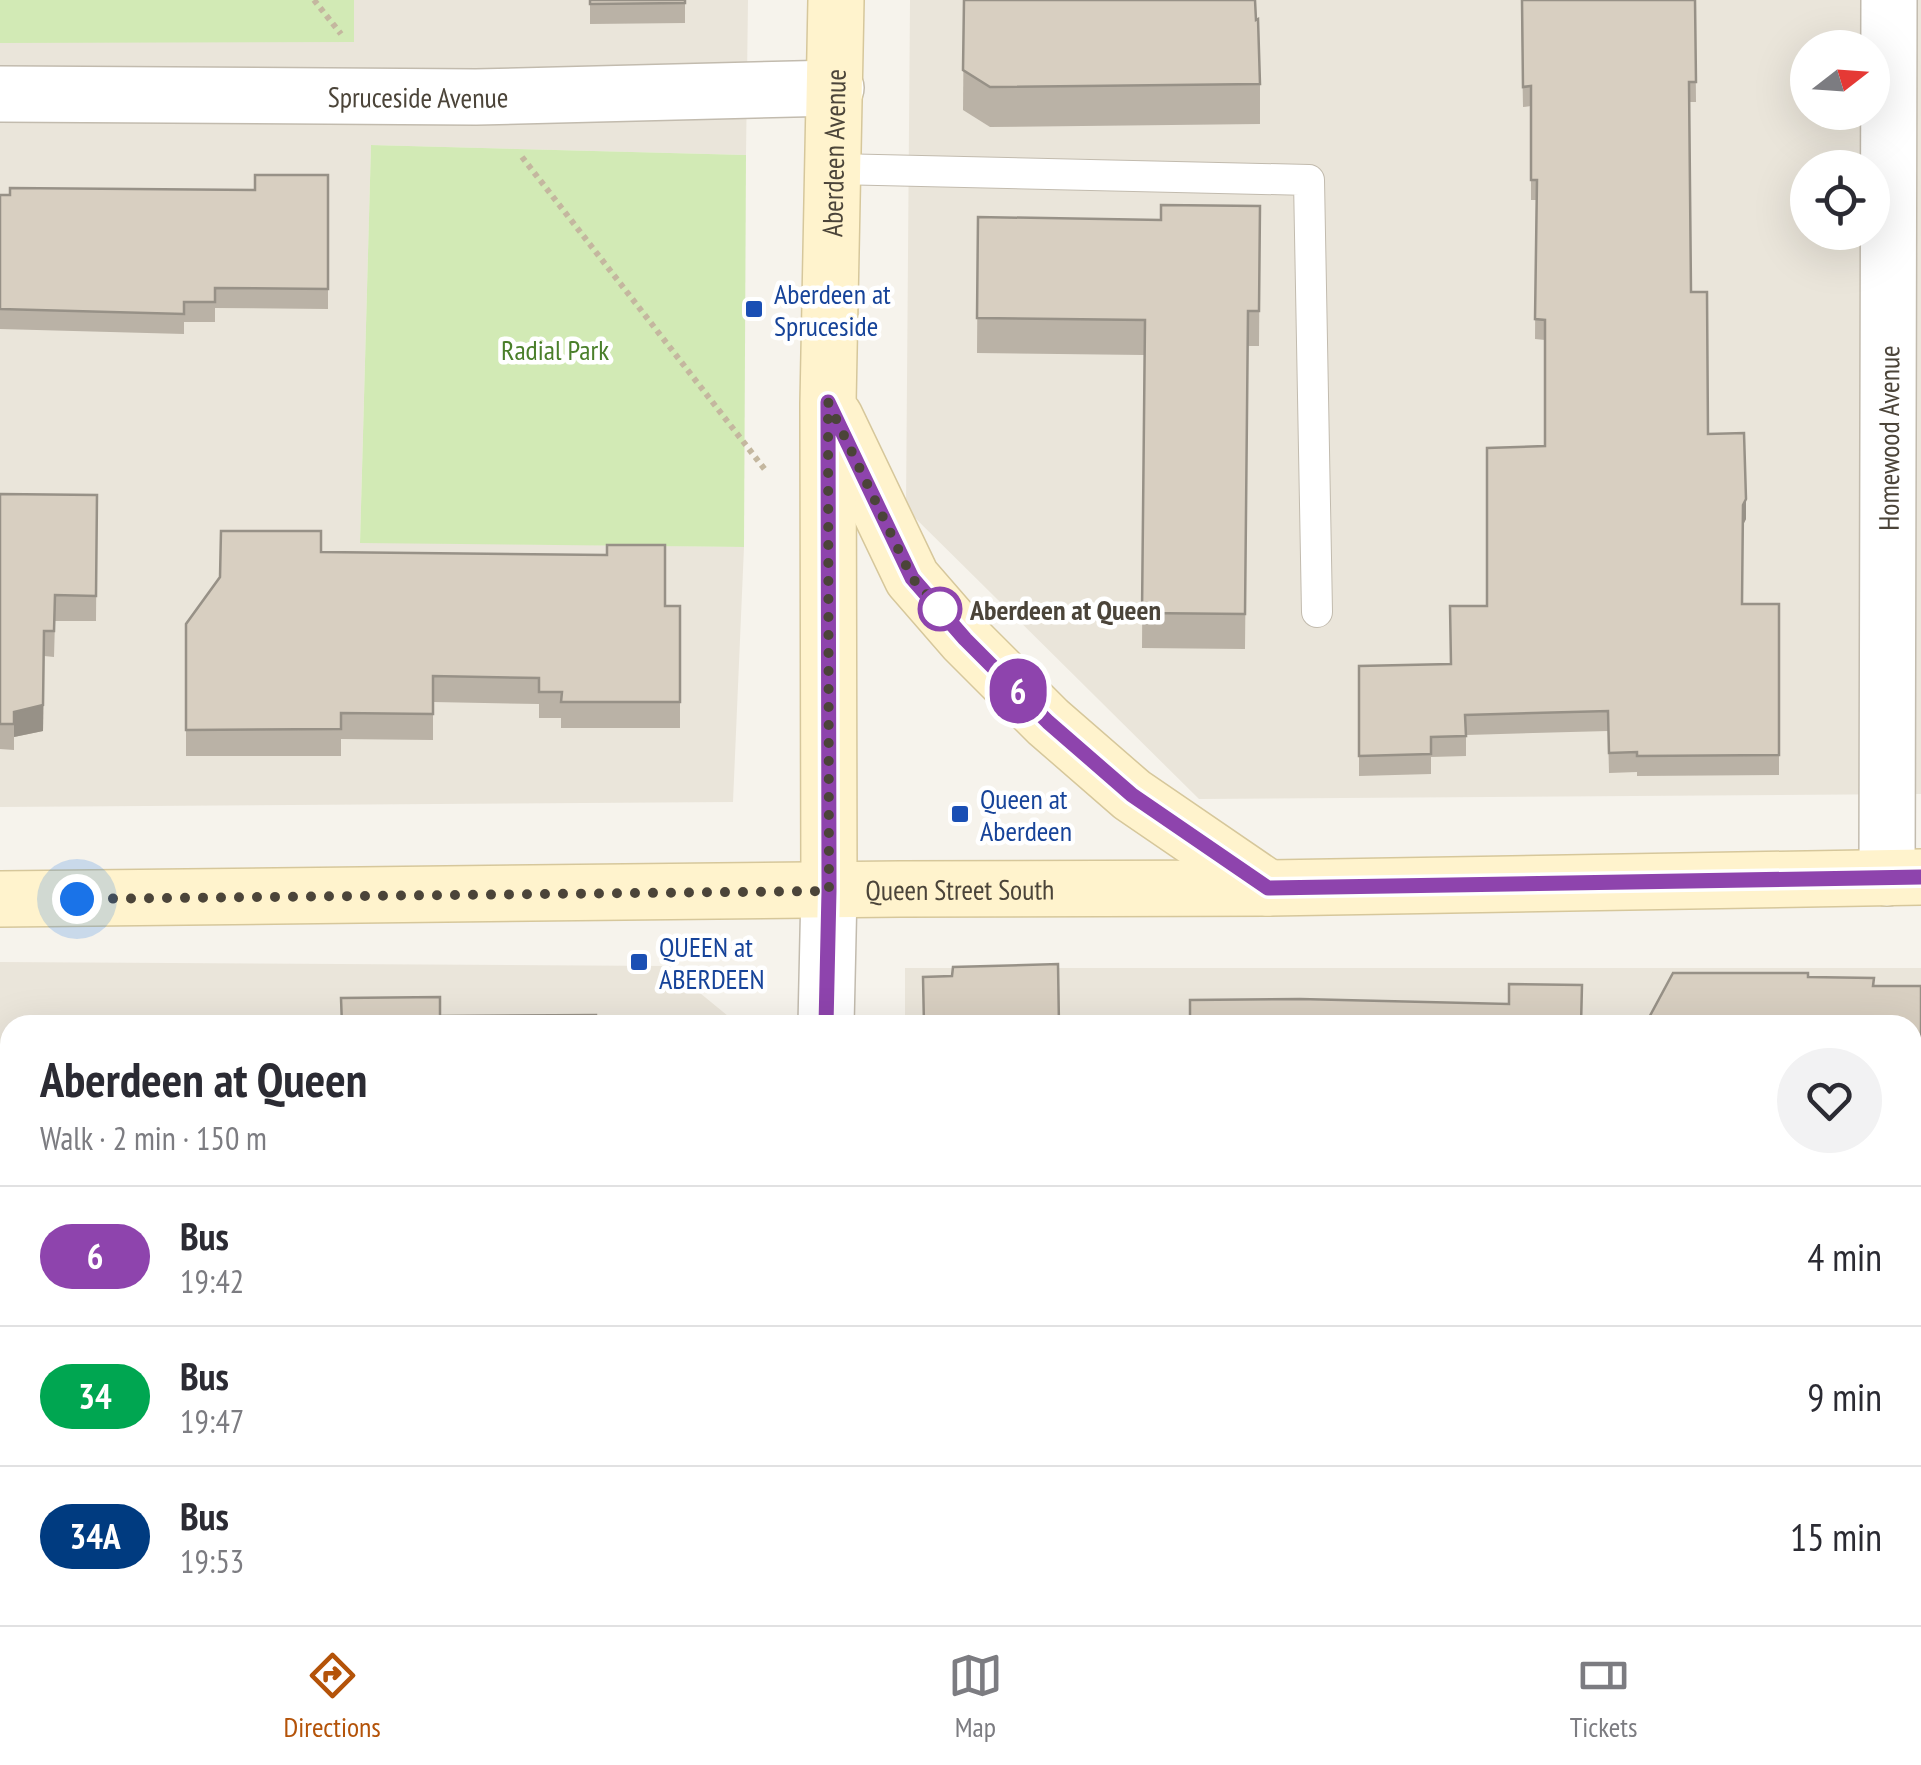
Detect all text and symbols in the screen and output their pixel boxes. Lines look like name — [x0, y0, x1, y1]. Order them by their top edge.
north arrow — [1790, 30, 1890, 130]
map controls — [1790, 30, 1890, 250]
street label: Aberdeen Avenue — [813, 69, 853, 237]
street label: Spruceside Avenue — [328, 78, 509, 116]
button: locate — [1790, 150, 1890, 250]
place label: Aberdeen at Spruceside — [774, 275, 891, 344]
marker: Aberdeen at Spruceside — [743, 298, 765, 320]
park label: Radial Park — [501, 331, 609, 368]
street label: Homewood Avenue — [1869, 345, 1907, 531]
marker: Aberdeen at Queen — [919, 588, 961, 630]
place label: Aberdeen at Queen — [969, 591, 1161, 628]
line badge: 6 — [986, 658, 1050, 724]
text: 6 — [1010, 668, 1026, 714]
place label: Queen at Aberdeen — [980, 780, 1072, 849]
marker: Queen at Aberdeen — [949, 803, 971, 825]
street label: Queen Street South — [865, 870, 1054, 908]
your location — [52, 874, 102, 924]
place label: QUEEN at ABERDEEN — [659, 928, 765, 997]
marker: QUEEN at ABERDEEN — [628, 951, 650, 973]
text: Aberdeen at Queen — [40, 1048, 367, 1110]
button: heart — [1777, 1048, 1882, 1153]
text: Walk · 2 min · 150 m — [40, 1117, 267, 1159]
text: Bus — [180, 1211, 229, 1260]
text: 4 min — [1807, 1232, 1882, 1281]
text: 6 — [87, 1233, 103, 1279]
text: 19:42 — [180, 1260, 244, 1302]
text: Bus — [180, 1351, 229, 1400]
text: 9 min — [1807, 1372, 1882, 1421]
text: 34 — [78, 1373, 112, 1419]
text: 19:47 — [180, 1400, 244, 1442]
text: Bus — [180, 1491, 229, 1540]
text: 15 min — [1790, 1512, 1882, 1561]
text: 34A — [70, 1513, 121, 1559]
text: 19:53 — [180, 1540, 244, 1582]
tab: Directions — [283, 1648, 381, 1745]
tab: Map — [948, 1648, 1003, 1745]
tab: Tickets — [1570, 1648, 1638, 1745]

